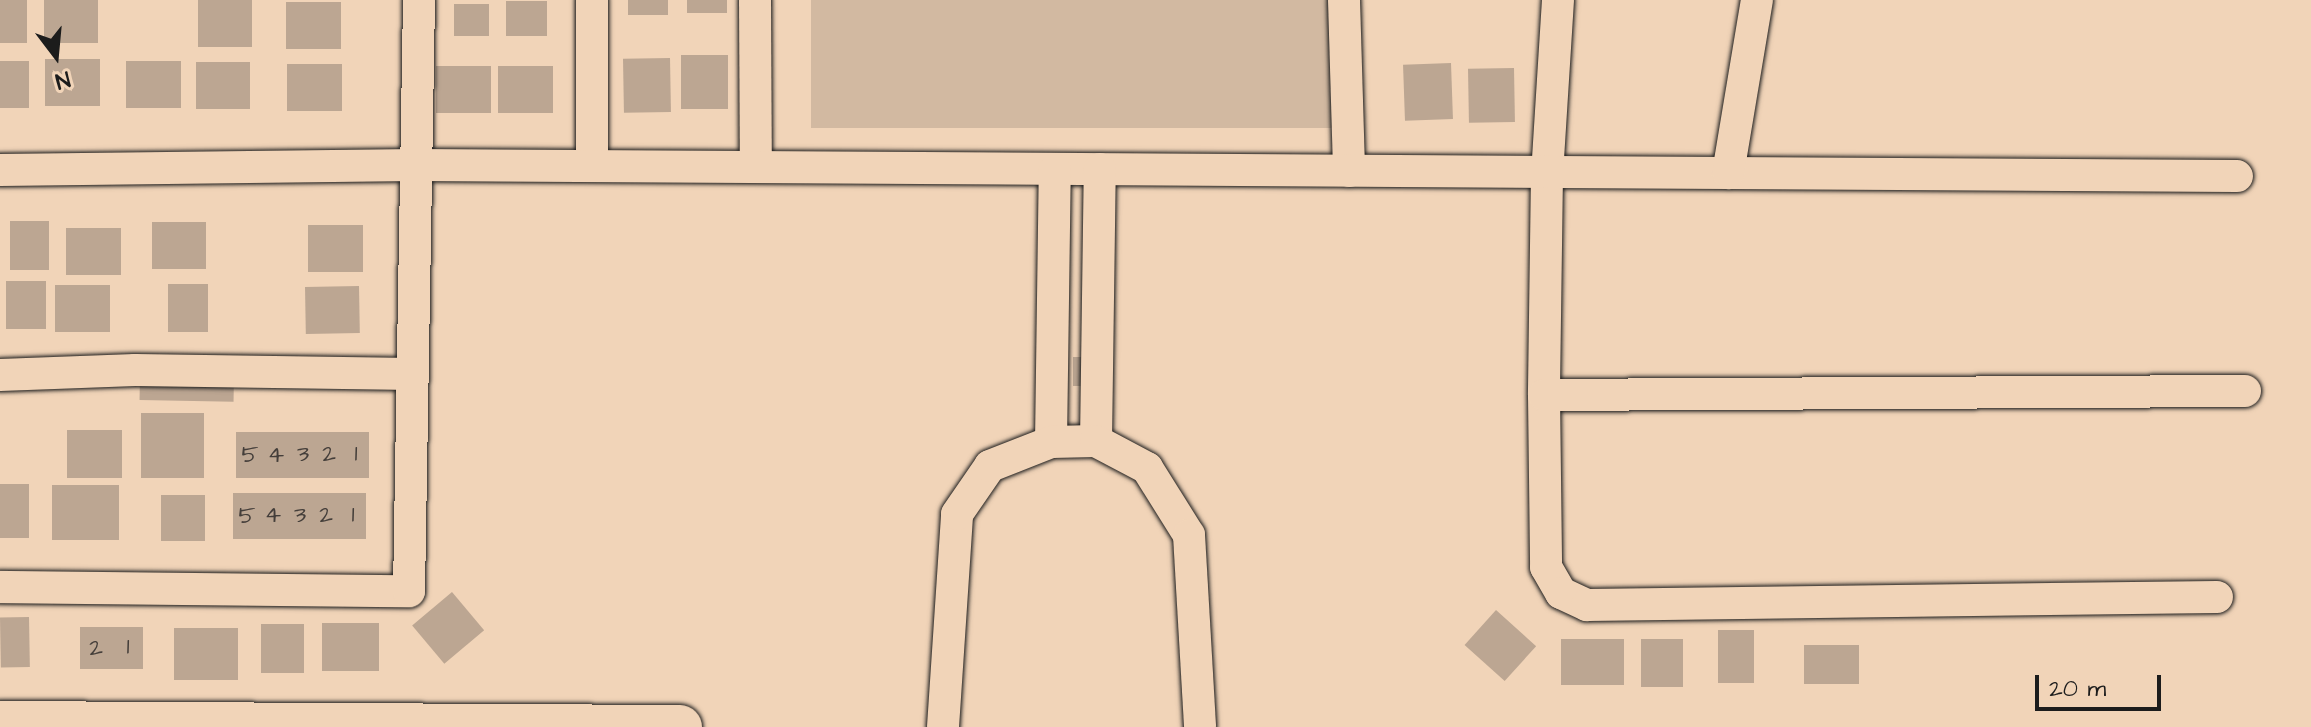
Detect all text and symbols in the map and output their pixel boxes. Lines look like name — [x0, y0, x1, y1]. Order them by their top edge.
north arrow — [16, 16, 96, 96]
text: N — [52, 63, 74, 96]
house number: 3 — [297, 441, 309, 469]
house number: 2 — [322, 441, 336, 469]
house number: 1 — [354, 441, 358, 469]
house number: 5 — [242, 442, 258, 470]
house number: 4 — [268, 442, 284, 470]
house number: 4 — [265, 502, 281, 530]
house number: 3 — [294, 502, 306, 530]
house number: 2 — [319, 502, 333, 530]
house number: 1 — [351, 502, 355, 530]
house number: 5 — [239, 503, 255, 531]
house number: 1 — [126, 634, 130, 662]
house number: 2 — [89, 635, 103, 663]
scale bar — [2039, 659, 2165, 709]
text: 20 m — [2049, 672, 2106, 706]

